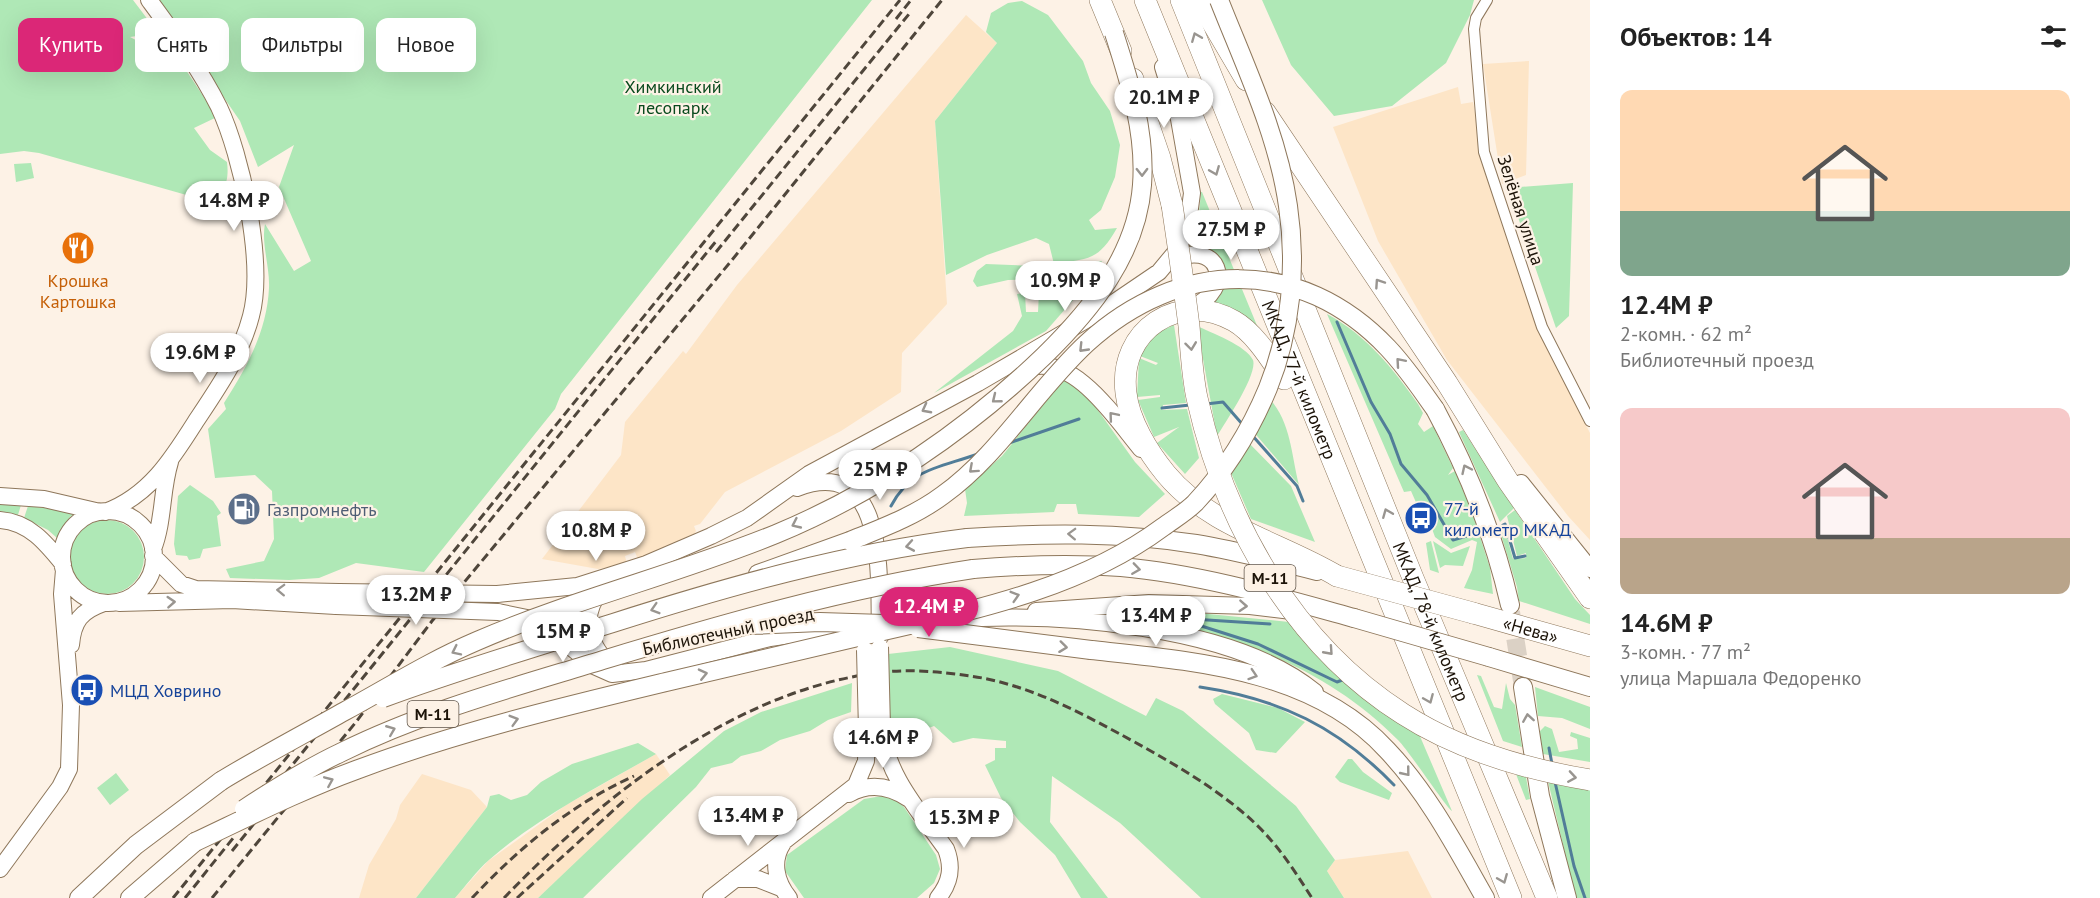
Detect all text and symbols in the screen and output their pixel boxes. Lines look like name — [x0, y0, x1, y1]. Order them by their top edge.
chip: Купить — [18, 18, 123, 72]
chip: Снять — [135, 18, 229, 72]
chip: Фильтры — [241, 18, 364, 72]
chip: Новое — [376, 18, 476, 72]
text: Объектов: 14 — [1620, 20, 1772, 53]
icon: filters — [2037, 20, 2070, 53]
one-way arrow — [1190, 32, 1203, 43]
park label: Химкинский лесопарк — [624, 75, 722, 119]
pin: 20.1M ₽ — [1109, 78, 1219, 129]
text: 20.1M ₽ — [1128, 84, 1200, 110]
icon: home — [1791, 129, 1899, 237]
street label: Зелёная улица — [1492, 152, 1550, 268]
one-way arrow — [1207, 165, 1220, 176]
one-way arrow — [1136, 168, 1148, 177]
pin: 14.8M ₽ — [179, 181, 289, 232]
text: 14.8M ₽ — [198, 187, 270, 213]
pin: 27.5M ₽ — [1176, 210, 1286, 261]
text: 27.5M ₽ — [1197, 216, 1265, 242]
restaurant icon: Крошка Картошка — [60, 230, 96, 266]
pin: 10.9M ₽ — [1010, 261, 1120, 312]
text: 10.9M ₽ — [1029, 267, 1101, 293]
place label: Крошка Картошка — [40, 269, 116, 313]
one-way arrow — [1375, 278, 1386, 289]
text: 12.4M ₽ — [1620, 288, 1713, 321]
street label: МКАД, 77-й километр — [1257, 297, 1342, 463]
text: 2-комн. · 62 m² — [1620, 321, 1752, 347]
pin: 19.6M ₽ — [145, 333, 255, 384]
text: 19.6M ₽ — [164, 339, 236, 365]
one-way arrow — [1079, 341, 1090, 352]
one-way arrow — [1184, 341, 1197, 351]
text: Библиотечный проезд — [1620, 347, 1814, 373]
one-way arrow — [1396, 358, 1407, 369]
one-way arrow — [991, 391, 1002, 402]
one-way arrow — [921, 402, 932, 413]
one-way arrow — [1109, 412, 1120, 423]
icon: home — [1791, 447, 1899, 555]
pin: 25M ₽ — [838, 450, 922, 501]
text: 25M ₽ — [852, 456, 908, 482]
one-way arrow — [969, 462, 980, 473]
one-way arrow — [1462, 465, 1474, 476]
fuel station icon: Газпромнефть — [226, 491, 262, 527]
place label: 77-й километр МКАД — [1444, 497, 1571, 541]
place label: Газпромнефть — [267, 498, 377, 521]
bus stop icon: 77-й километр МКАД — [1403, 500, 1439, 536]
one-way arrow — [1382, 508, 1394, 519]
pin: 10.8M ₽ — [541, 511, 651, 562]
text: 10.8M ₽ — [560, 517, 632, 543]
one-way arrow — [791, 517, 802, 529]
one-way arrow — [1068, 527, 1077, 540]
street label: МКАД, 78-й километр — [1388, 538, 1475, 705]
one-way arrow — [905, 539, 915, 552]
one-way arrow — [1132, 563, 1141, 575]
road number: М-11 — [1244, 565, 1296, 591]
pin: 13.2M ₽ — [361, 575, 471, 626]
text: 13.2M ₽ — [380, 581, 452, 607]
one-way arrow — [276, 583, 285, 596]
pin: 12.4M ₽ — [874, 587, 984, 638]
one-way arrow — [1009, 591, 1020, 603]
text: 12.4M ₽ — [893, 593, 965, 619]
one-way arrow — [166, 596, 175, 609]
pin: 13.4M ₽ — [1101, 596, 1211, 647]
one-way arrow — [1238, 599, 1248, 612]
street label: Библиотечный проезд — [640, 602, 816, 660]
one-way arrow — [650, 602, 661, 615]
text: 13.4M ₽ — [1120, 602, 1192, 628]
text: 14.6M ₽ — [1620, 606, 1713, 639]
street label: «Нева» — [1500, 611, 1561, 648]
pin: 15M ₽ — [521, 612, 605, 663]
text: 15M ₽ — [535, 618, 591, 644]
text: 3-комн. · 77 m² — [1620, 639, 1751, 665]
one-way arrow — [1059, 640, 1068, 652]
one-way arrow — [451, 643, 462, 655]
one-way arrow — [1322, 644, 1333, 655]
text: улица Маршала Федоренко — [1620, 665, 1861, 691]
one-way arrow — [698, 668, 708, 681]
one-way arrow — [1247, 668, 1258, 680]
bus stop icon: МЦД Ховрино — [69, 672, 105, 708]
place label: МЦД Ховрино — [110, 679, 221, 702]
one-way arrow — [1422, 692, 1434, 703]
road number: М-11 — [408, 701, 458, 727]
one-way arrow — [1523, 713, 1535, 723]
one-way arrow — [508, 715, 519, 727]
pin: 14.6M ₽ — [828, 718, 938, 769]
text: 14.6M ₽ — [847, 724, 919, 750]
one-way arrow — [385, 725, 396, 737]
one-way arrow — [1398, 765, 1409, 776]
one-way arrow — [1568, 770, 1577, 782]
one-way arrow — [323, 776, 334, 788]
pin: 13.4M ₽ — [693, 796, 803, 847]
pin: 15.3M ₽ — [909, 798, 1019, 849]
text: 13.4M ₽ — [712, 802, 784, 828]
text: 15.3M ₽ — [928, 804, 1000, 830]
one-way arrow — [1496, 873, 1508, 884]

